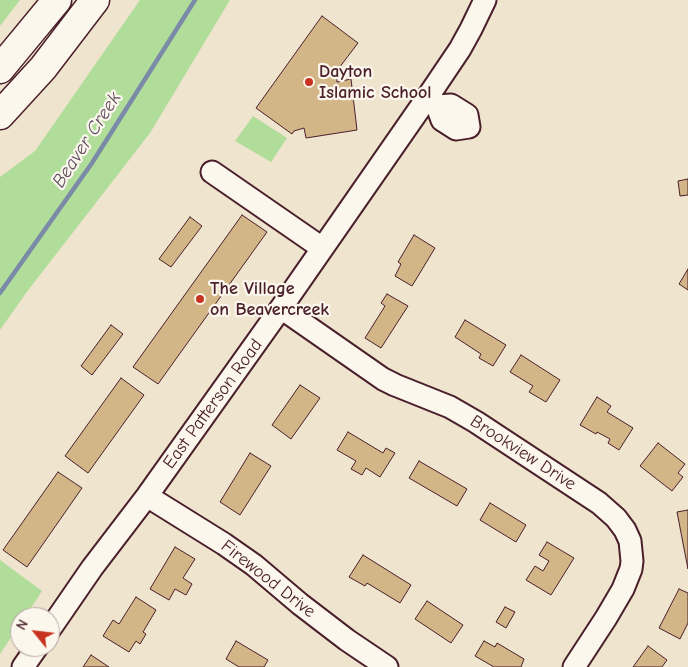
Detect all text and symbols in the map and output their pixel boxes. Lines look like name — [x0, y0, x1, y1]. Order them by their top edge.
place label: Dayton Islamic School — [319, 61, 432, 104]
marker: Dayton Islamic School — [303, 76, 315, 88]
water label: Beaver Creek — [48, 88, 126, 192]
place label: The Village on Beavercreek — [210, 278, 329, 320]
marker: The Village on Beavercreek — [194, 293, 206, 305]
street label: East Patterson Road — [159, 335, 267, 473]
street label: Brookview Drive — [466, 411, 580, 495]
street label: Firewood Drive — [216, 535, 320, 623]
north arrow — [10, 607, 60, 657]
text: N — [13, 617, 32, 633]

